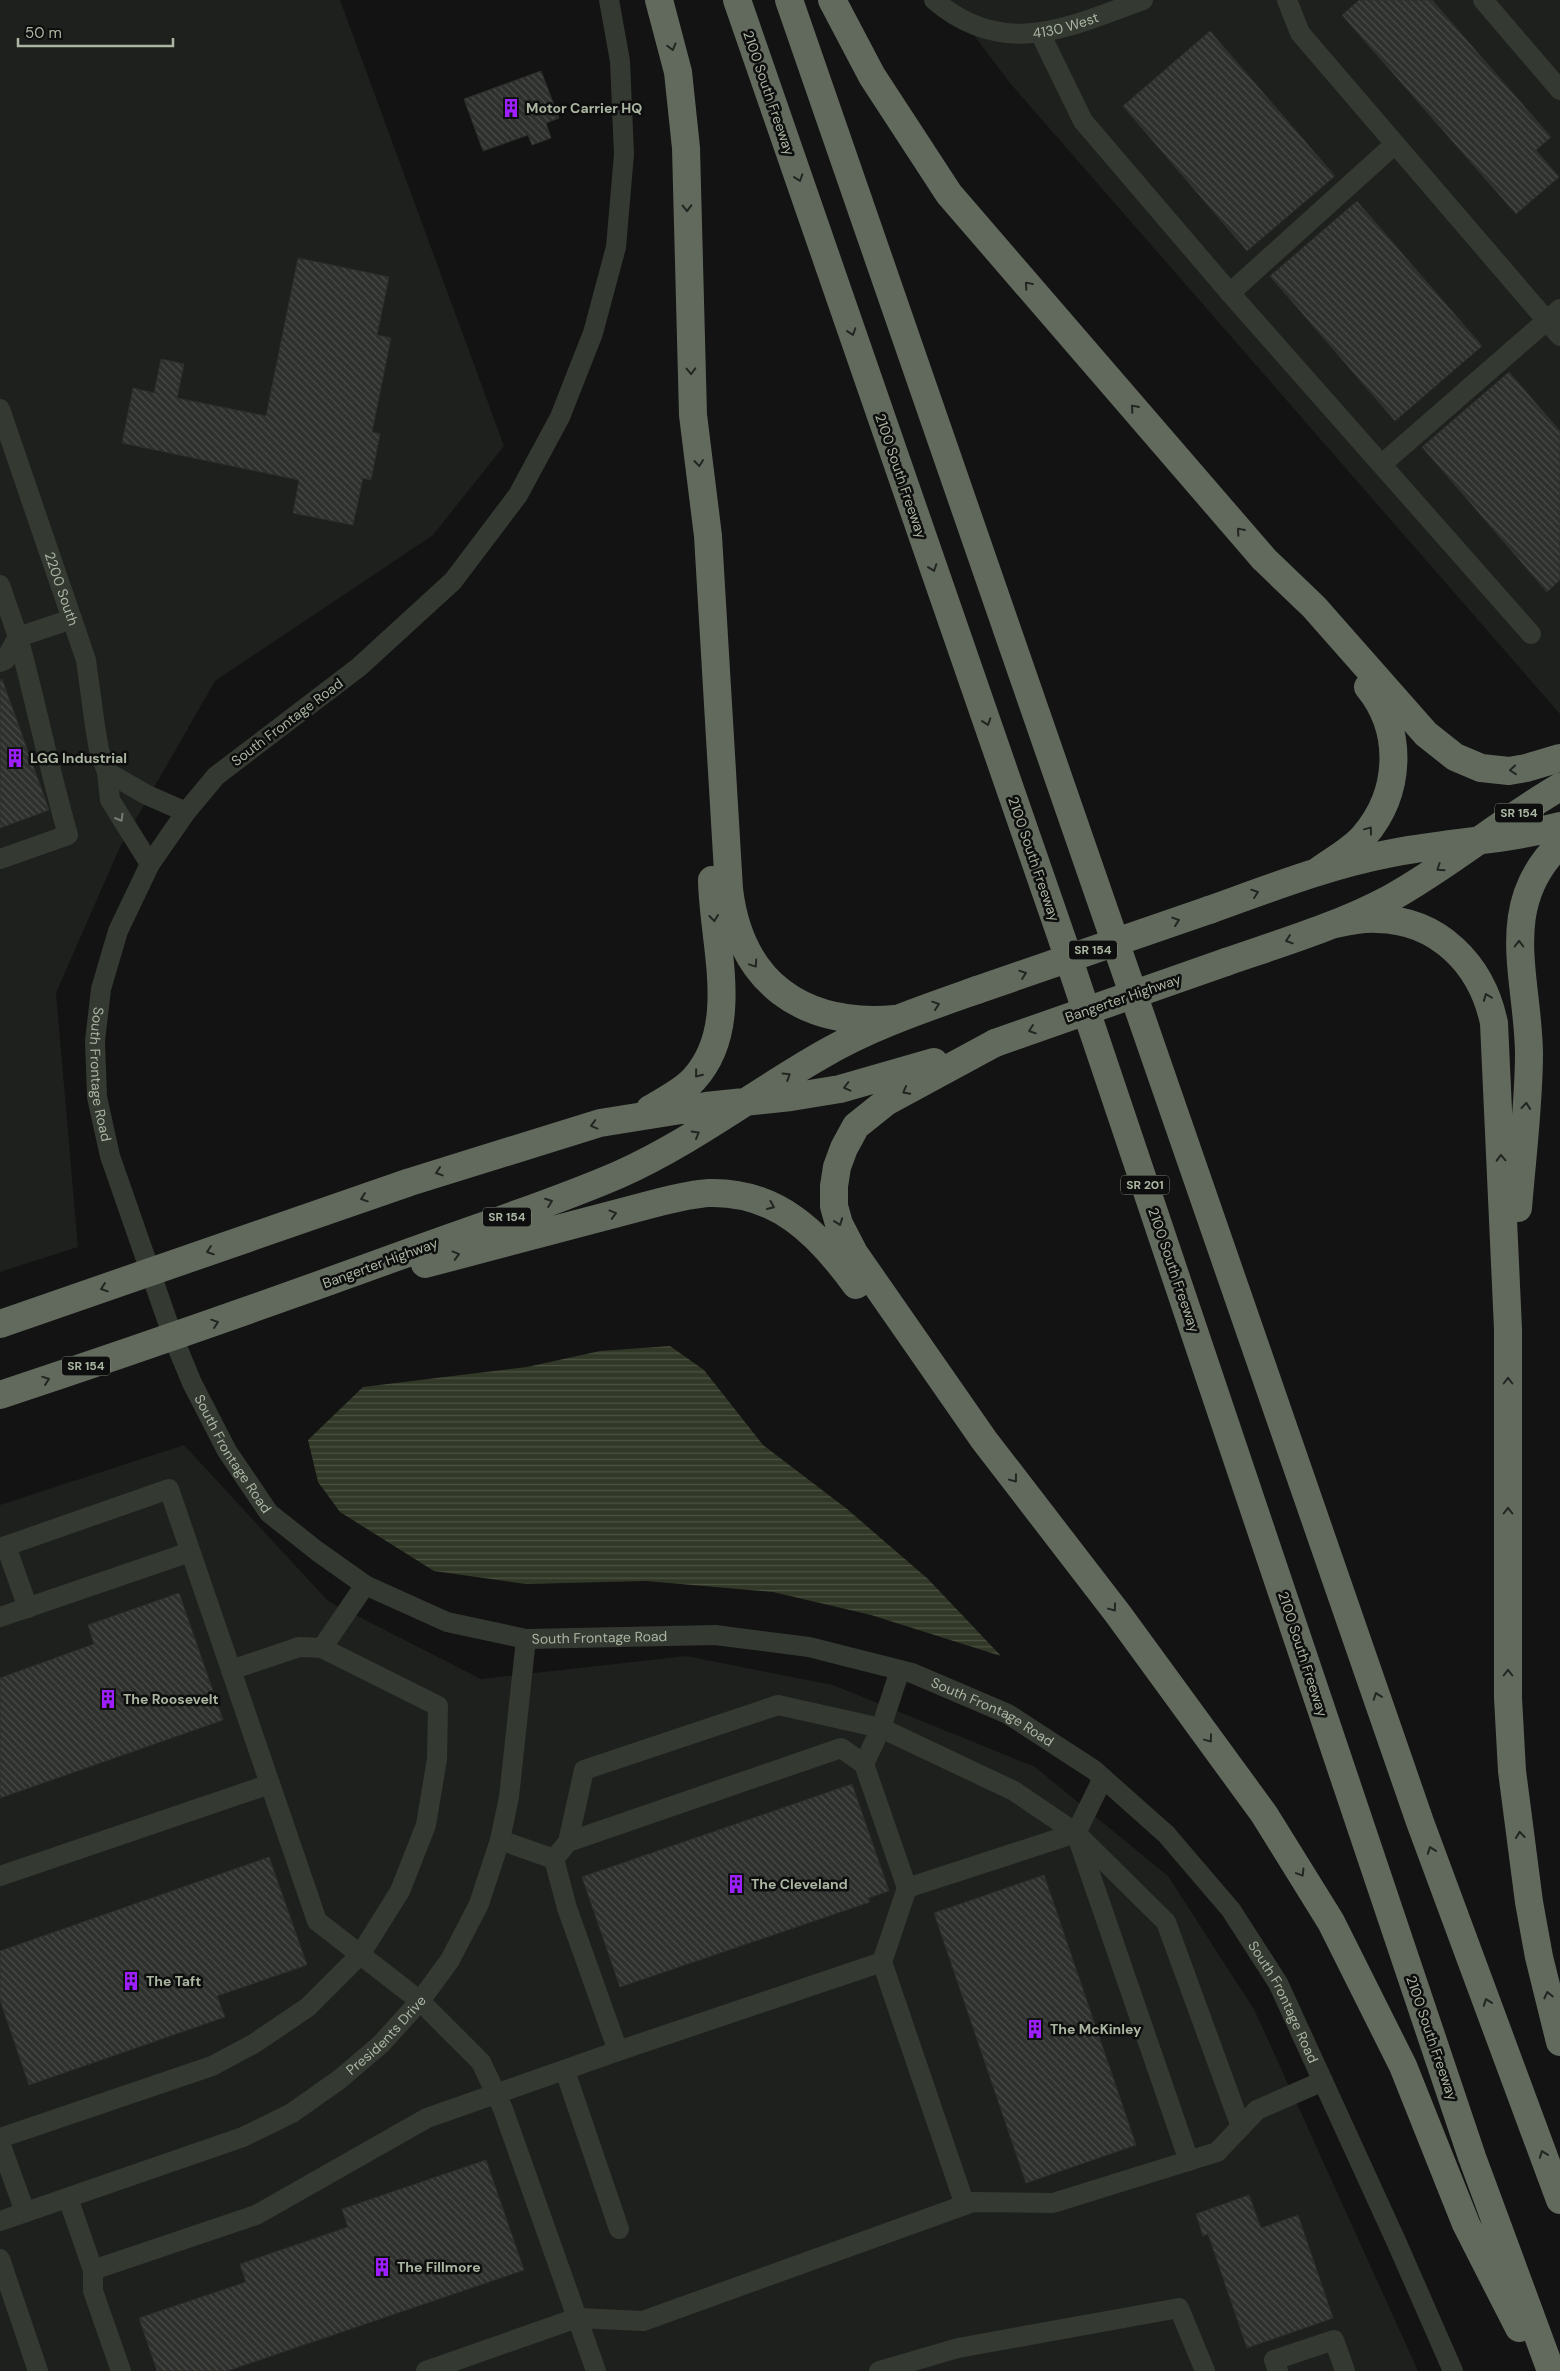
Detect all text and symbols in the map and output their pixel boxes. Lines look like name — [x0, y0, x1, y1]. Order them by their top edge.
street label: 4130 West — [1032, 8, 1101, 42]
scale bar — [18, 15, 172, 47]
text: 50 m — [25, 23, 62, 43]
street label: 2100 South Freeway — [739, 28, 799, 158]
one-way arrow — [666, 43, 676, 51]
building icon: Motor Carrier HQ — [500, 97, 522, 119]
place label: Motor Carrier HQ — [526, 99, 642, 117]
one-way arrow — [793, 174, 803, 182]
one-way arrow — [682, 205, 692, 213]
one-way arrow — [1025, 282, 1034, 291]
one-way arrow — [846, 327, 856, 336]
one-way arrow — [686, 367, 697, 375]
one-way arrow — [1131, 405, 1140, 414]
street label: 2100 South Freeway — [871, 411, 931, 541]
one-way arrow — [693, 459, 704, 467]
one-way arrow — [1237, 528, 1246, 537]
street label: 2200 South — [41, 549, 83, 628]
one-way arrow — [928, 563, 938, 572]
street label: South Frontage Road — [228, 674, 346, 770]
one-way arrow — [981, 717, 991, 725]
building icon: LGG Industrial — [4, 747, 26, 769]
place label: LGG Industrial — [30, 749, 127, 767]
one-way arrow — [1509, 764, 1517, 775]
street label: 2100 South Freeway — [1004, 794, 1064, 924]
road number: SR 154 — [1495, 804, 1543, 822]
one-way arrow — [114, 813, 124, 822]
one-way arrow — [1363, 826, 1372, 836]
one-way arrow — [1436, 862, 1446, 871]
one-way arrow — [1250, 889, 1259, 899]
one-way arrow — [708, 914, 719, 922]
one-way arrow — [1172, 917, 1180, 927]
one-way arrow — [1285, 934, 1293, 944]
road number: SR 154 — [1069, 940, 1117, 960]
one-way arrow — [1514, 940, 1524, 948]
one-way arrow — [748, 959, 757, 968]
one-way arrow — [1018, 970, 1027, 980]
street label: Bangerter Highway — [1063, 970, 1183, 1026]
one-way arrow — [1482, 993, 1493, 1002]
one-way arrow — [931, 1001, 939, 1011]
street label: South Frontage Road — [86, 1006, 116, 1143]
one-way arrow — [1028, 1024, 1036, 1034]
one-way arrow — [695, 1068, 703, 1077]
one-way arrow — [782, 1072, 791, 1082]
one-way arrow — [844, 1082, 852, 1092]
one-way arrow — [902, 1085, 911, 1095]
one-way arrow — [1520, 1102, 1531, 1110]
one-way arrow — [590, 1119, 599, 1130]
one-way arrow — [691, 1130, 700, 1140]
one-way arrow — [1496, 1154, 1506, 1162]
one-way arrow — [435, 1166, 443, 1176]
road number: SR 201 — [1121, 1176, 1169, 1194]
one-way arrow — [360, 1192, 368, 1202]
one-way arrow — [544, 1198, 553, 1208]
one-way arrow — [766, 1200, 775, 1211]
street label: 2100 South Freeway — [1144, 1205, 1204, 1335]
road number: SR 154 — [483, 1208, 531, 1226]
one-way arrow — [609, 1209, 618, 1220]
one-way arrow — [833, 1217, 843, 1226]
street label: Bangerter Highway — [320, 1234, 440, 1292]
one-way arrow — [206, 1245, 215, 1255]
one-way arrow — [451, 1251, 460, 1261]
one-way arrow — [100, 1282, 109, 1292]
one-way arrow — [210, 1318, 218, 1328]
road number: SR 154 — [62, 1356, 110, 1375]
one-way arrow — [42, 1375, 50, 1385]
one-way arrow — [1503, 1377, 1513, 1384]
street label: South Frontage Road — [190, 1391, 275, 1516]
one-way arrow — [1008, 1473, 1017, 1483]
one-way arrow — [1503, 1506, 1513, 1514]
street label: 2100 South Freeway — [1274, 1589, 1332, 1719]
one-way arrow — [1107, 1602, 1116, 1612]
street label: South Frontage Road — [532, 1627, 667, 1648]
one-way arrow — [1503, 1669, 1513, 1676]
street label: South Frontage Road — [928, 1673, 1057, 1750]
building icon: The Roosevelt — [97, 1688, 119, 1710]
place label: The Roosevelt — [123, 1690, 219, 1708]
one-way arrow — [1373, 1692, 1383, 1701]
one-way arrow — [1203, 1733, 1212, 1743]
one-way arrow — [1515, 1831, 1526, 1839]
one-way arrow — [1427, 1846, 1437, 1854]
one-way arrow — [1294, 1868, 1304, 1877]
building icon: The Cleveland — [725, 1873, 747, 1895]
place label: The Cleveland — [751, 1875, 848, 1893]
street label: South Frontage Road — [1244, 1937, 1322, 2066]
building icon: The Taft — [120, 1970, 142, 1992]
place label: The Taft — [146, 1972, 201, 1990]
street label: 2100 South Freeway — [1402, 1973, 1462, 2103]
one-way arrow — [1543, 1991, 1554, 1999]
street label: Presidents Drive — [342, 1992, 430, 2079]
one-way arrow — [1483, 1998, 1493, 2007]
building icon: The McKinley — [1024, 2018, 1046, 2040]
place label: The McKinley — [1050, 2020, 1142, 2038]
one-way arrow — [1539, 2151, 1549, 2159]
building icon: The Fillmore — [371, 2256, 393, 2278]
place label: The Fillmore — [397, 2258, 481, 2276]

